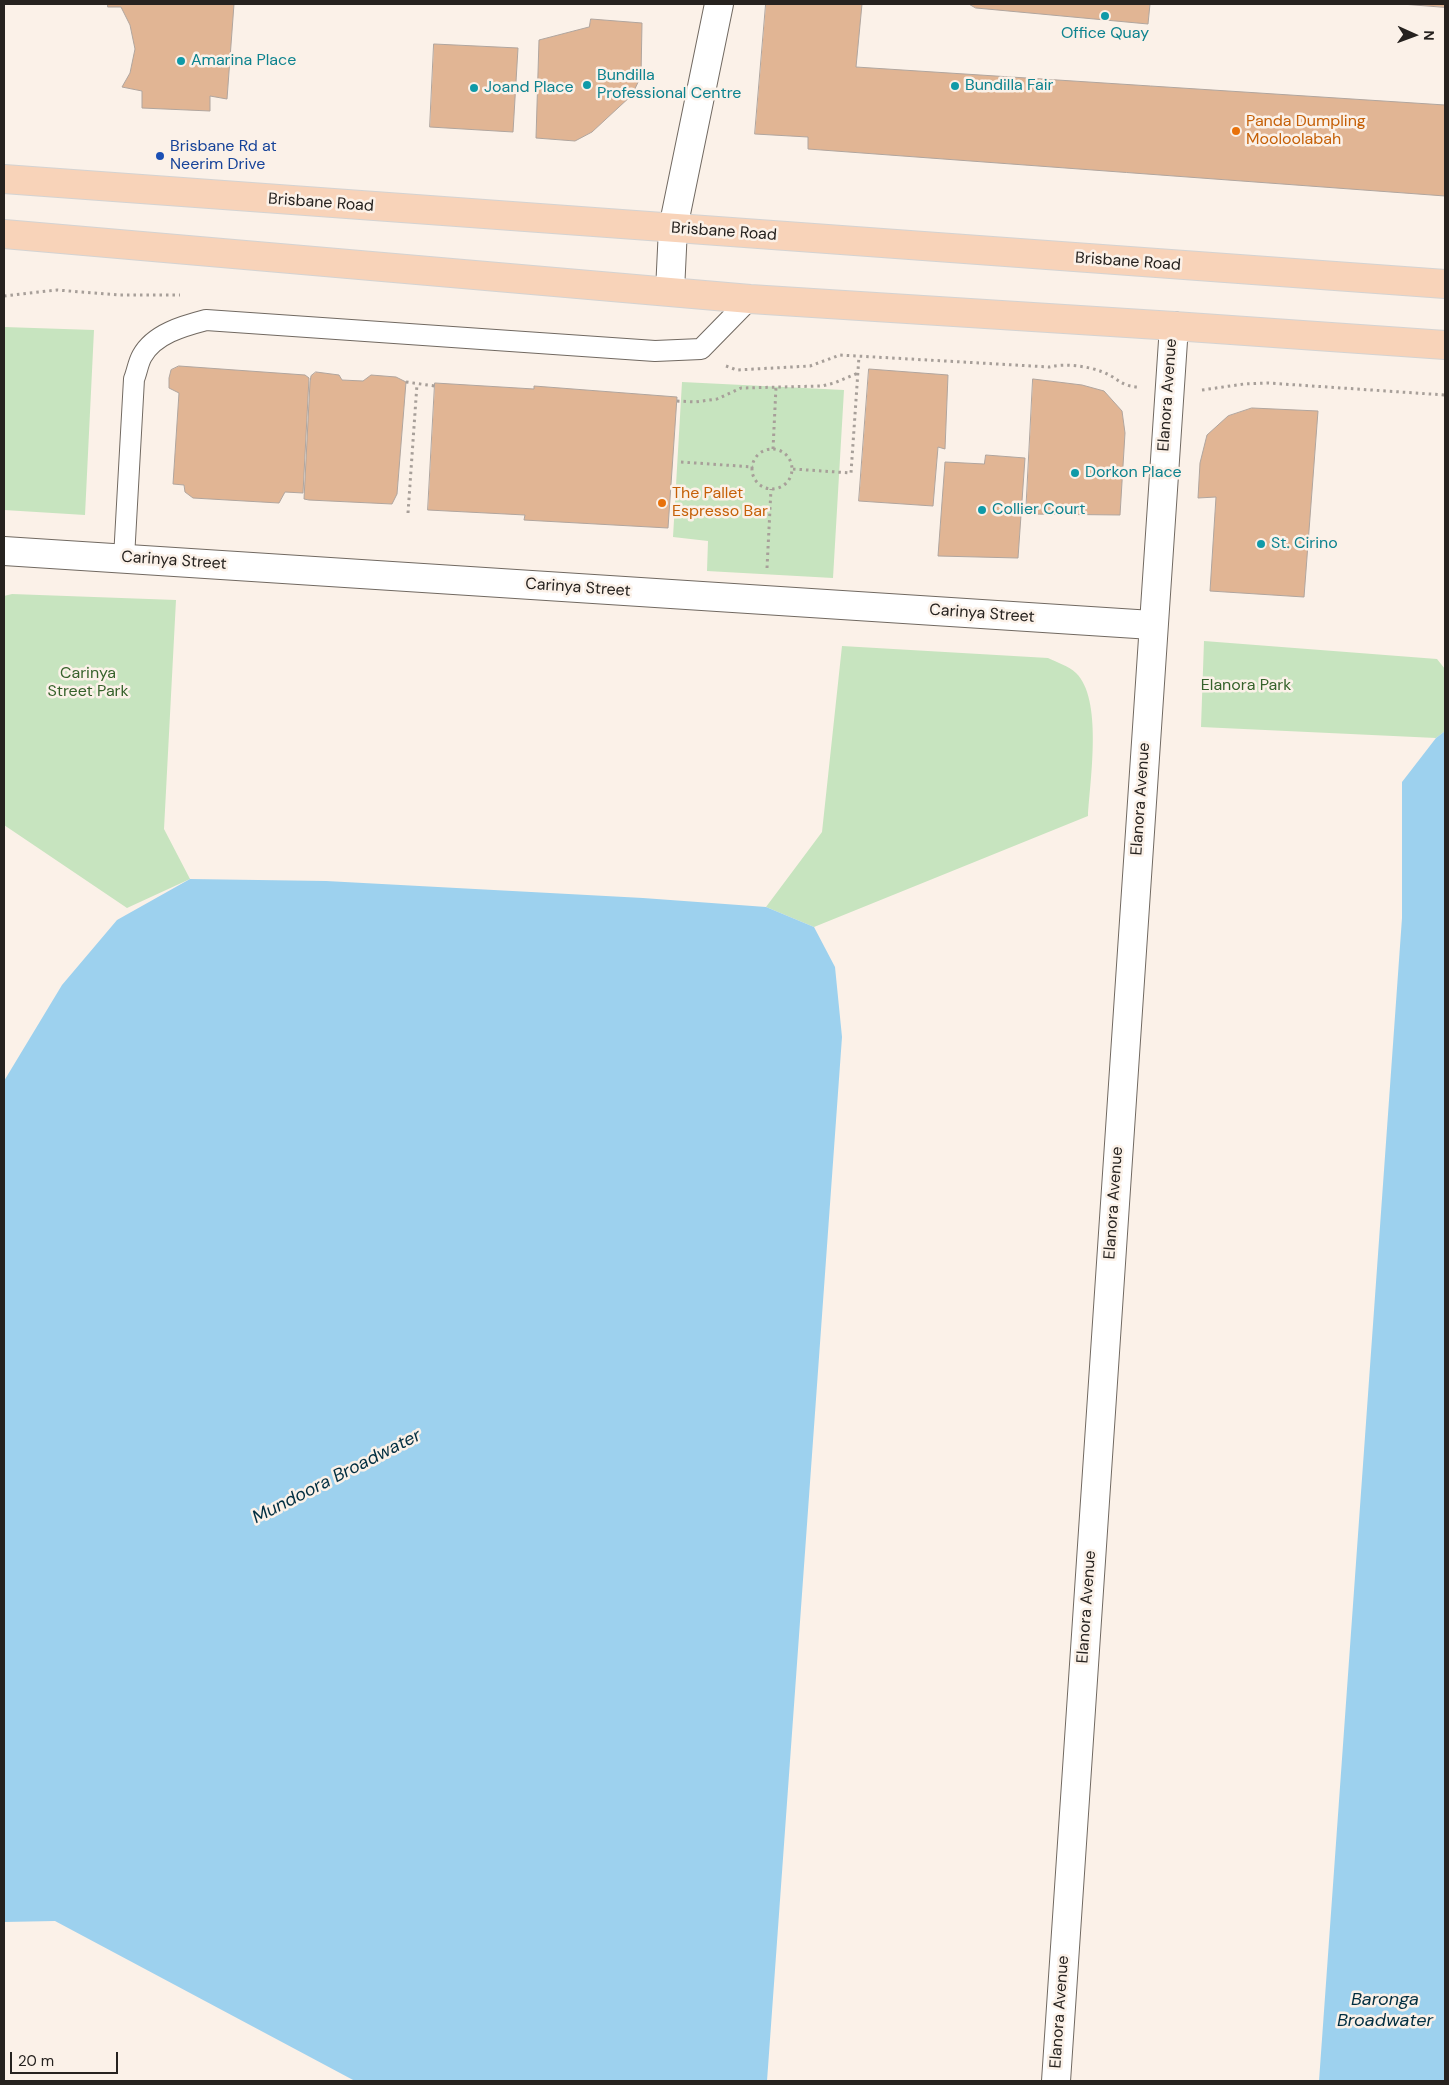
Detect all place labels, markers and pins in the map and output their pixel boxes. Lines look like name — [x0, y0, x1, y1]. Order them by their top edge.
marker: Office Quay — [1099, 10, 1111, 22]
place label: Office Quay — [1061, 24, 1149, 44]
place label: Amarina Place — [191, 51, 296, 71]
marker: Amarina Place — [175, 55, 187, 67]
place label: Bundilla Professional Centre — [597, 66, 741, 104]
place label: Bundilla Fair — [965, 76, 1053, 96]
place label: Joand Place — [484, 78, 573, 98]
marker: Bundilla Professional Centre — [581, 79, 593, 91]
marker: Bundilla Fair — [949, 80, 961, 92]
marker: Joand Place — [468, 82, 480, 94]
place label: Panda Dumpling Mooloolabah — [1246, 112, 1366, 150]
marker: Panda Dumpling Mooloolabah — [1230, 125, 1242, 137]
place label: Brisbane Rd at Neerim Drive — [170, 137, 277, 175]
marker: Brisbane Rd at Neerim Drive — [154, 150, 166, 162]
place label: Dorkon Place — [1085, 463, 1182, 483]
marker: Dorkon Place — [1069, 467, 1081, 479]
place label: The Pallet Espresso Bar — [672, 484, 768, 522]
marker: The Pallet Espresso Bar — [656, 497, 668, 509]
place label: Collier Court — [992, 500, 1086, 520]
marker: Collier Court — [976, 504, 988, 516]
place label: St. Cirino — [1271, 534, 1338, 554]
marker: St. Cirino — [1255, 538, 1267, 550]

